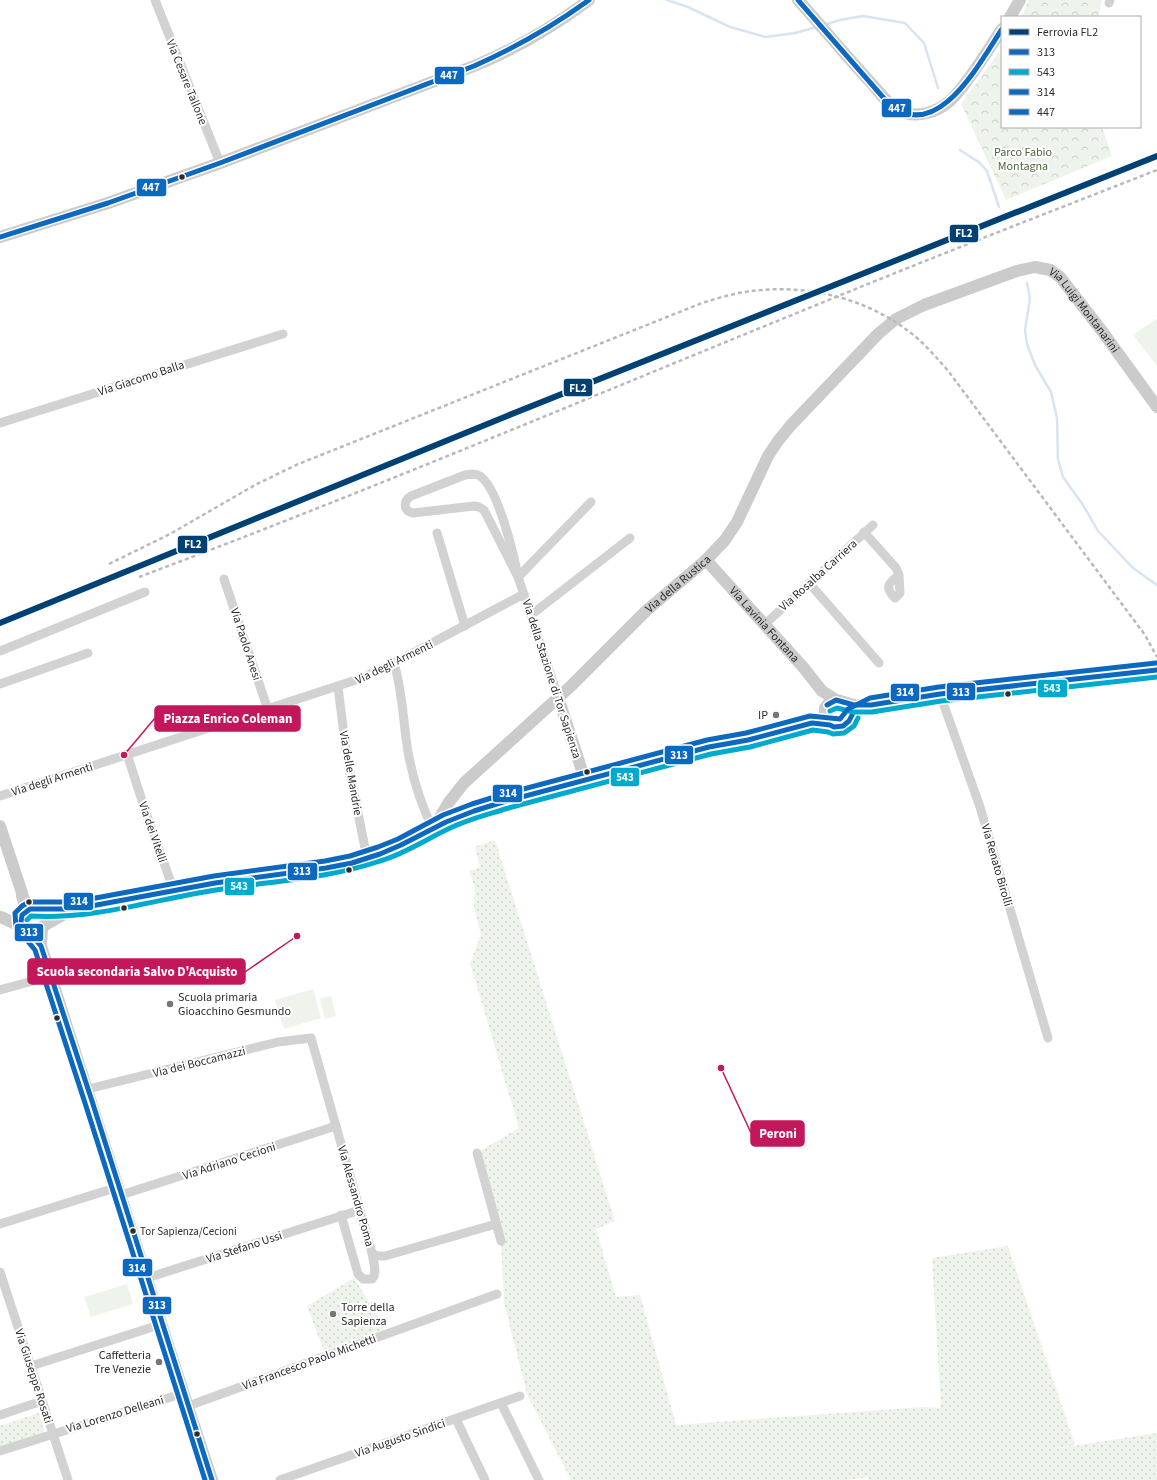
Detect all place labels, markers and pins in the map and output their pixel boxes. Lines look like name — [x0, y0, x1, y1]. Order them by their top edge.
unlabelled marker — [177, 172, 187, 182]
unlabelled marker — [1003, 689, 1013, 699]
callout: Piazza Enrico Coleman — [155, 706, 300, 731]
place label: IP — [758, 707, 768, 724]
marker: IP — [771, 710, 781, 720]
unlabelled marker — [582, 767, 592, 777]
unlabelled marker — [344, 865, 354, 875]
unlabelled marker — [24, 897, 34, 907]
unlabelled marker — [119, 903, 129, 913]
callout: Scuola secondaria Salvo D'Acquisto — [28, 959, 245, 984]
place label: Scuola primaria Gioacchino Gesmundo — [178, 989, 291, 1020]
marker: Scuola primaria Gioacchino Gesmundo — [165, 999, 175, 1009]
unlabelled marker — [52, 1013, 62, 1023]
callout: Peroni — [751, 1121, 804, 1146]
place label: Tor Sapienza/Cecioni — [140, 1224, 237, 1239]
marker: Tor Sapienza/Cecioni — [128, 1226, 138, 1236]
place label: Torre della Sapienza — [341, 1299, 394, 1330]
marker: Torre della Sapienza — [328, 1309, 338, 1319]
place label: Caffetteria Tre Venezie — [94, 1347, 151, 1378]
marker: Caffetteria Tre Venezie — [154, 1357, 164, 1367]
unlabelled marker — [192, 1429, 202, 1439]

